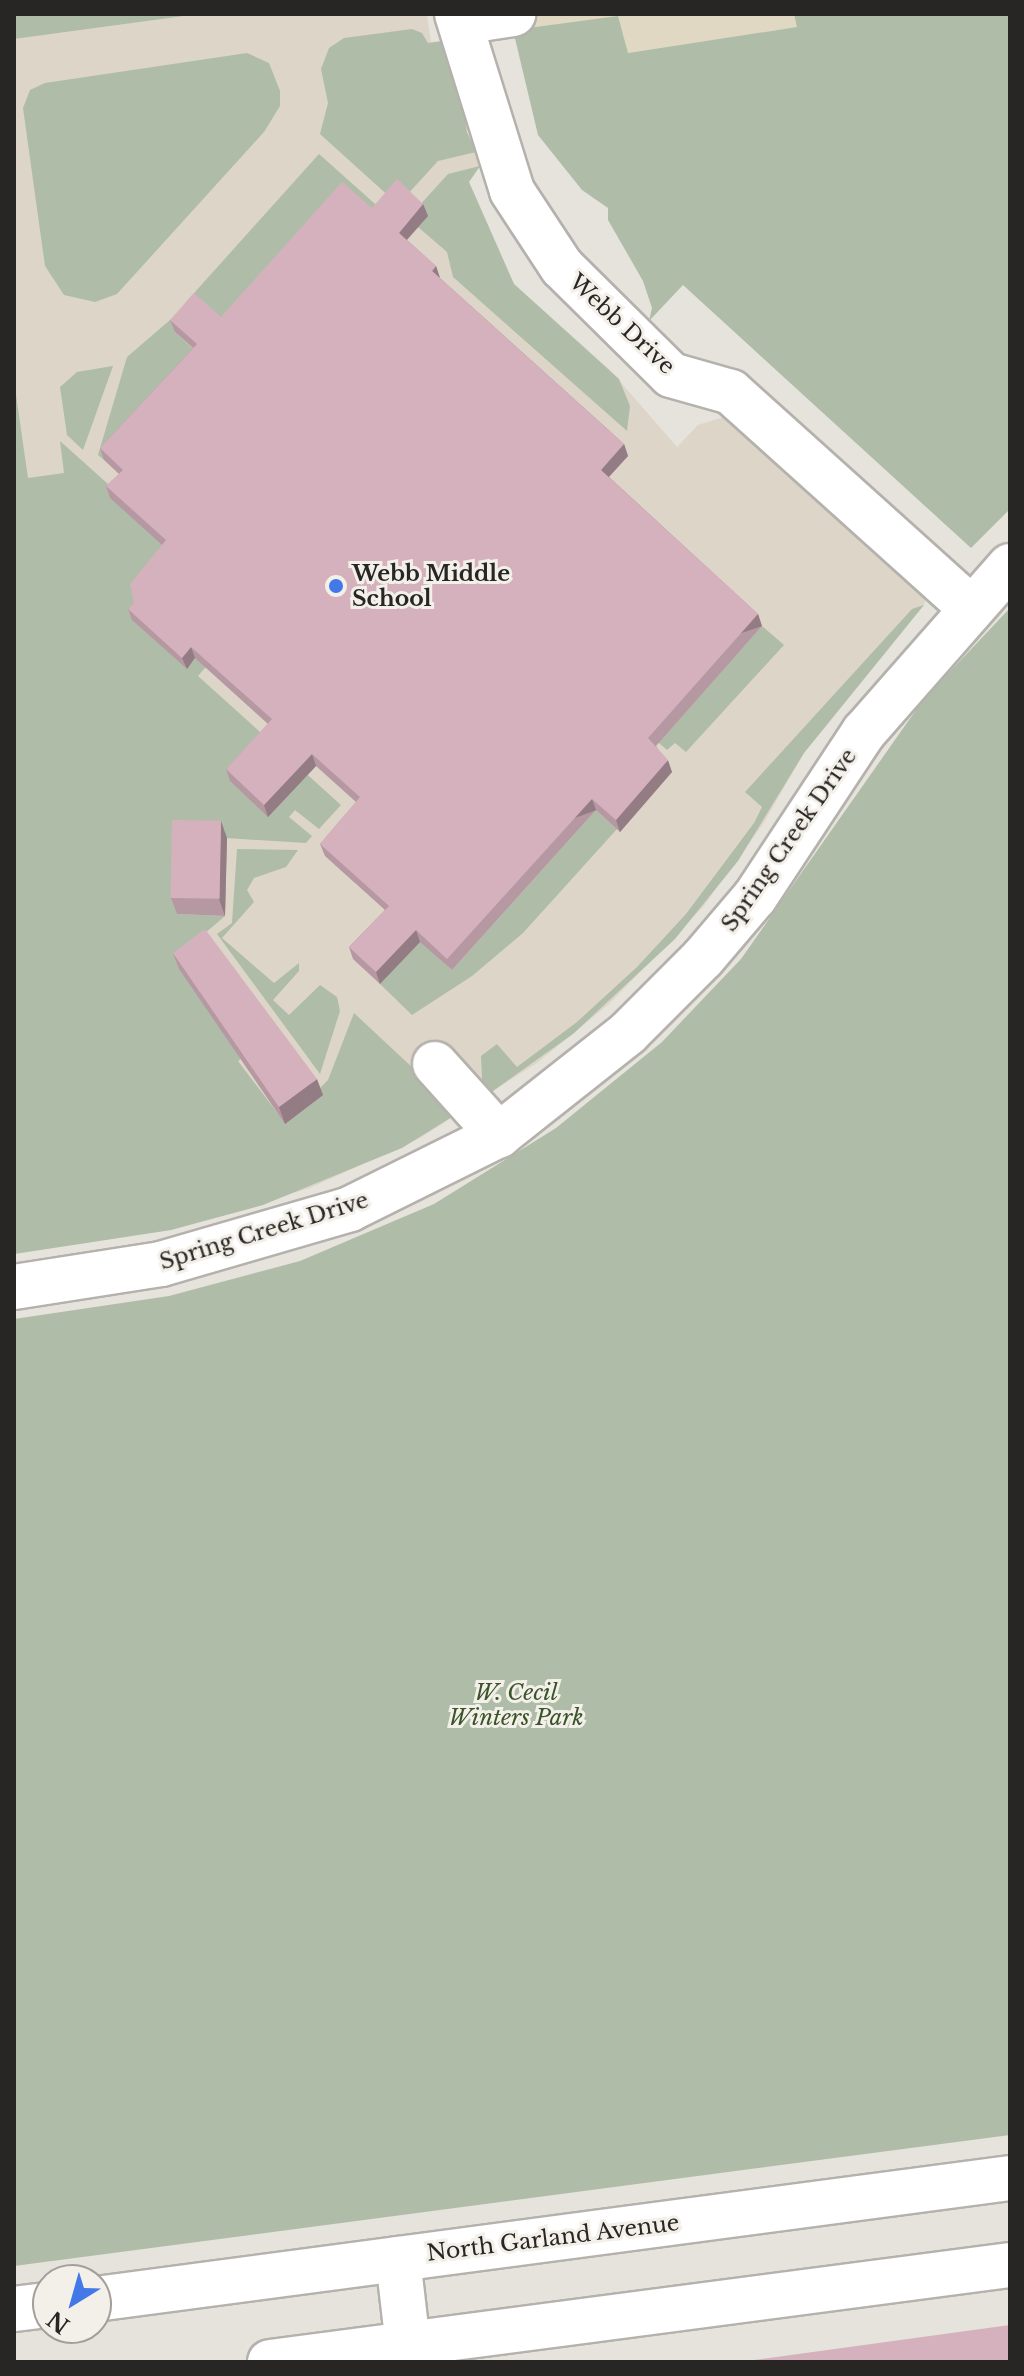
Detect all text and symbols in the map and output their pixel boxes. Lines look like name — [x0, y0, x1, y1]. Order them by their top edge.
street label: Webb Drive — [564, 268, 680, 380]
place label: Webb Middle School — [352, 560, 510, 612]
marker: Webb Middle School — [327, 577, 345, 595]
street label: Spring Creek Drive — [716, 743, 862, 937]
street label: Spring Creek Drive — [156, 1187, 372, 1275]
park label: W. Cecil Winters Park — [448, 1679, 584, 1730]
street label: North Garland Avenue — [425, 2209, 681, 2267]
north arrow — [32, 2264, 112, 2344]
text: N — [42, 2305, 75, 2339]

